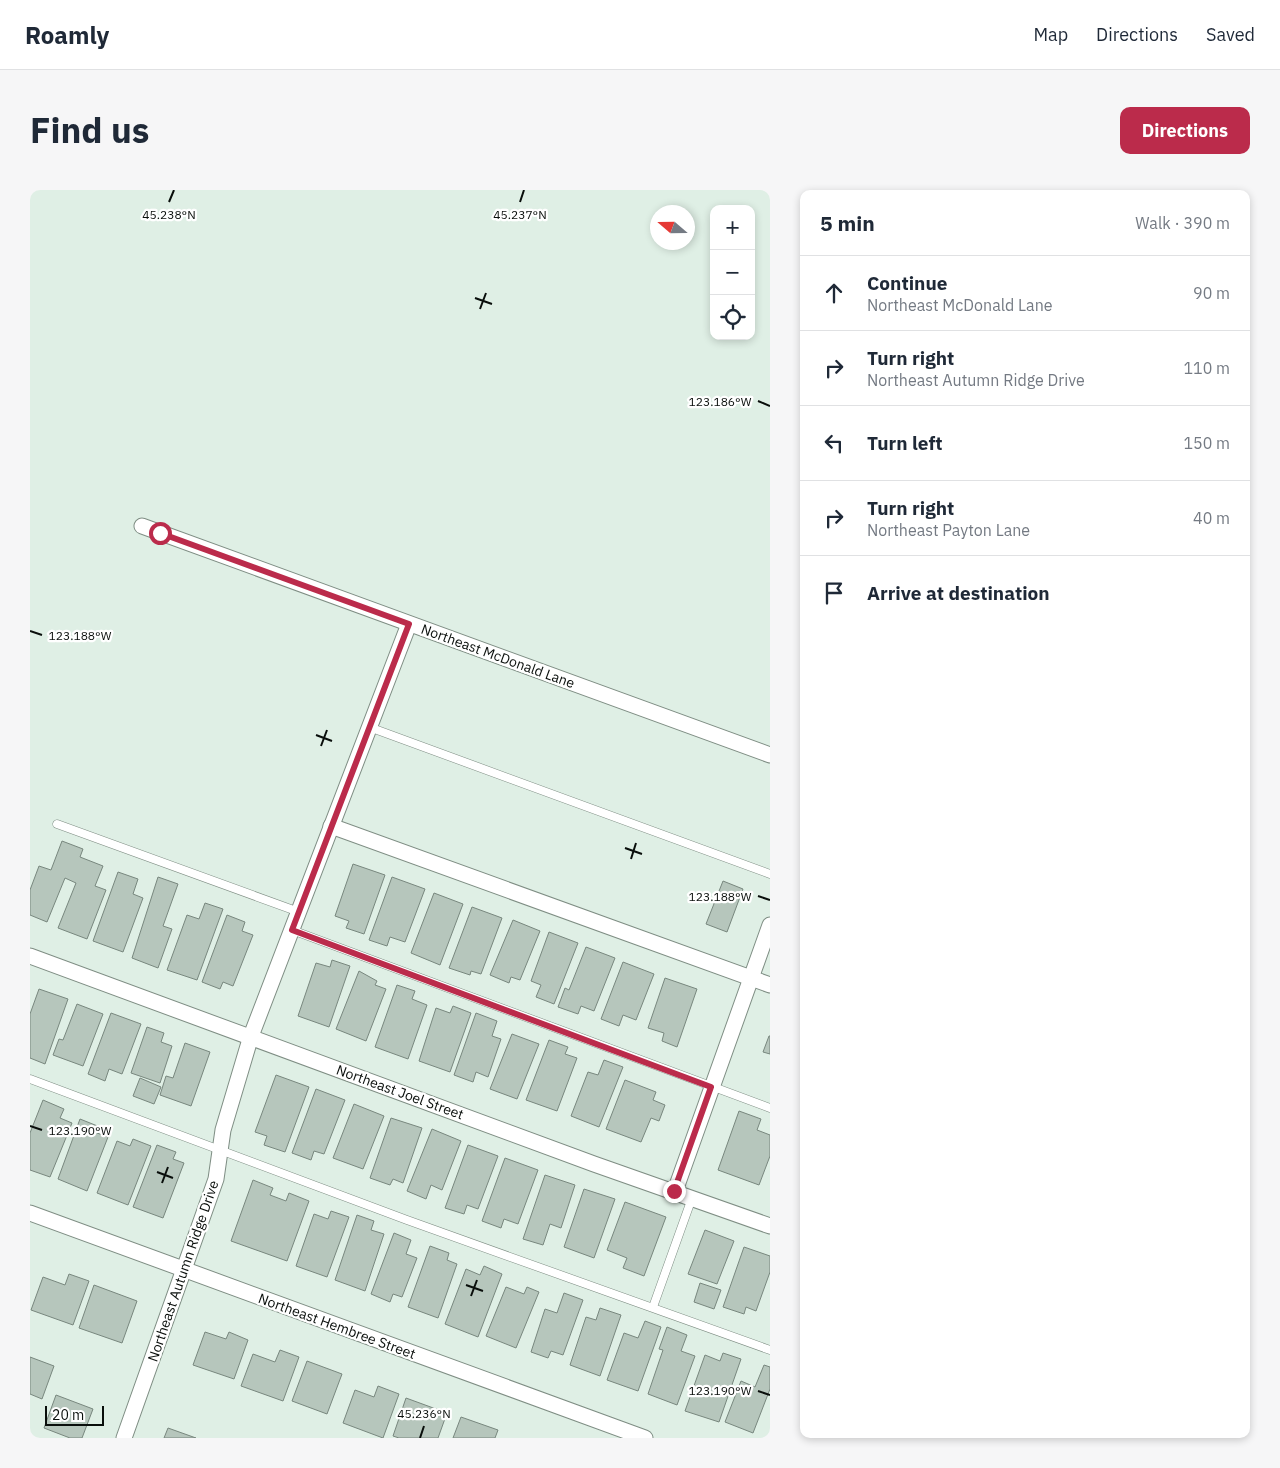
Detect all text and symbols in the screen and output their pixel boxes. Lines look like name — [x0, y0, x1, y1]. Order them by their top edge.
text: Roamly — [25, 19, 109, 51]
text: Map — [1033, 23, 1068, 46]
text: Directions — [1096, 23, 1178, 46]
text: Saved — [1206, 23, 1255, 46]
text: Find us — [30, 107, 149, 153]
button: Directions — [1120, 107, 1250, 154]
north arrow — [650, 205, 695, 250]
map controls — [710, 205, 755, 340]
button: + — [710, 205, 755, 250]
text: 45.238°N — [142, 207, 196, 222]
text: 45.237°N — [493, 207, 547, 222]
text: 5 min — [820, 209, 875, 237]
text: Walk · 390 m — [1135, 213, 1230, 233]
button: − — [710, 250, 755, 295]
text: Continue — [867, 271, 947, 295]
icon: ahead — [820, 279, 848, 307]
text: 90 m — [1193, 283, 1230, 303]
button: locate — [710, 295, 755, 340]
text: Northeast McDonald Lane — [867, 295, 1053, 315]
text: Turn right — [867, 346, 954, 370]
icon: right — [820, 354, 848, 382]
text: 110 m — [1183, 358, 1230, 378]
text: Northeast Autumn Ridge Drive — [867, 370, 1085, 390]
text: 123.186°W — [689, 394, 752, 409]
icon: left — [820, 429, 848, 457]
text: Turn left — [867, 431, 943, 455]
text: 150 m — [1183, 433, 1230, 453]
text: Turn right — [867, 496, 954, 520]
icon: right — [820, 504, 848, 532]
text: 40 m — [1193, 508, 1230, 528]
text: Northeast Payton Lane — [867, 520, 1030, 540]
route start — [149, 522, 172, 545]
icon: arrive — [820, 579, 848, 607]
text: Arrive at destination — [867, 581, 1050, 605]
street label: Northeast McDonald Lane — [419, 620, 578, 692]
text: 123.188°W — [49, 628, 112, 643]
text: 123.188°W — [689, 889, 752, 904]
street label: Northeast Joel Street — [334, 1061, 466, 1123]
text: 123.190°W — [49, 1123, 112, 1138]
street label: Northeast Autumn Ridge Drive — [143, 1178, 223, 1364]
route end — [663, 1180, 686, 1203]
street label: Northeast Hembree Street — [256, 1289, 418, 1363]
text: 123.190°W — [689, 1383, 752, 1398]
scale bar — [45, 1403, 104, 1426]
text: 20 m — [52, 1406, 84, 1424]
text: 45.236°N — [397, 1406, 451, 1421]

